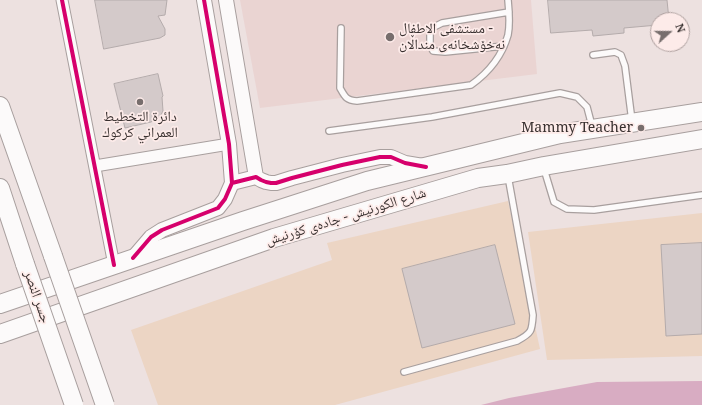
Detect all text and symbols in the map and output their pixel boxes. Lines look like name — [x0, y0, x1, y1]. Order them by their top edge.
north arrow — [650, 12, 690, 52]
place label: مستشفى الاطفال - نەخۆشخانەی منداڵان — [399, 21, 505, 54]
text: N — [672, 21, 689, 35]
marker: مستشفى الاطفال - نەخۆشخانەی منداڵان — [384, 31, 396, 43]
marker: دائرة التخطيط العمراني كركوك — [135, 97, 145, 107]
place label: دائرة التخطيط العمراني كركوك — [102, 109, 178, 142]
place label: Mammy Teacher — [521, 120, 633, 136]
marker: Mammy Teacher — [636, 123, 646, 133]
street label: شارع الكورنيش - جادەی کۆرنیش — [264, 185, 428, 249]
street label: جسر النصر — [20, 269, 54, 325]

